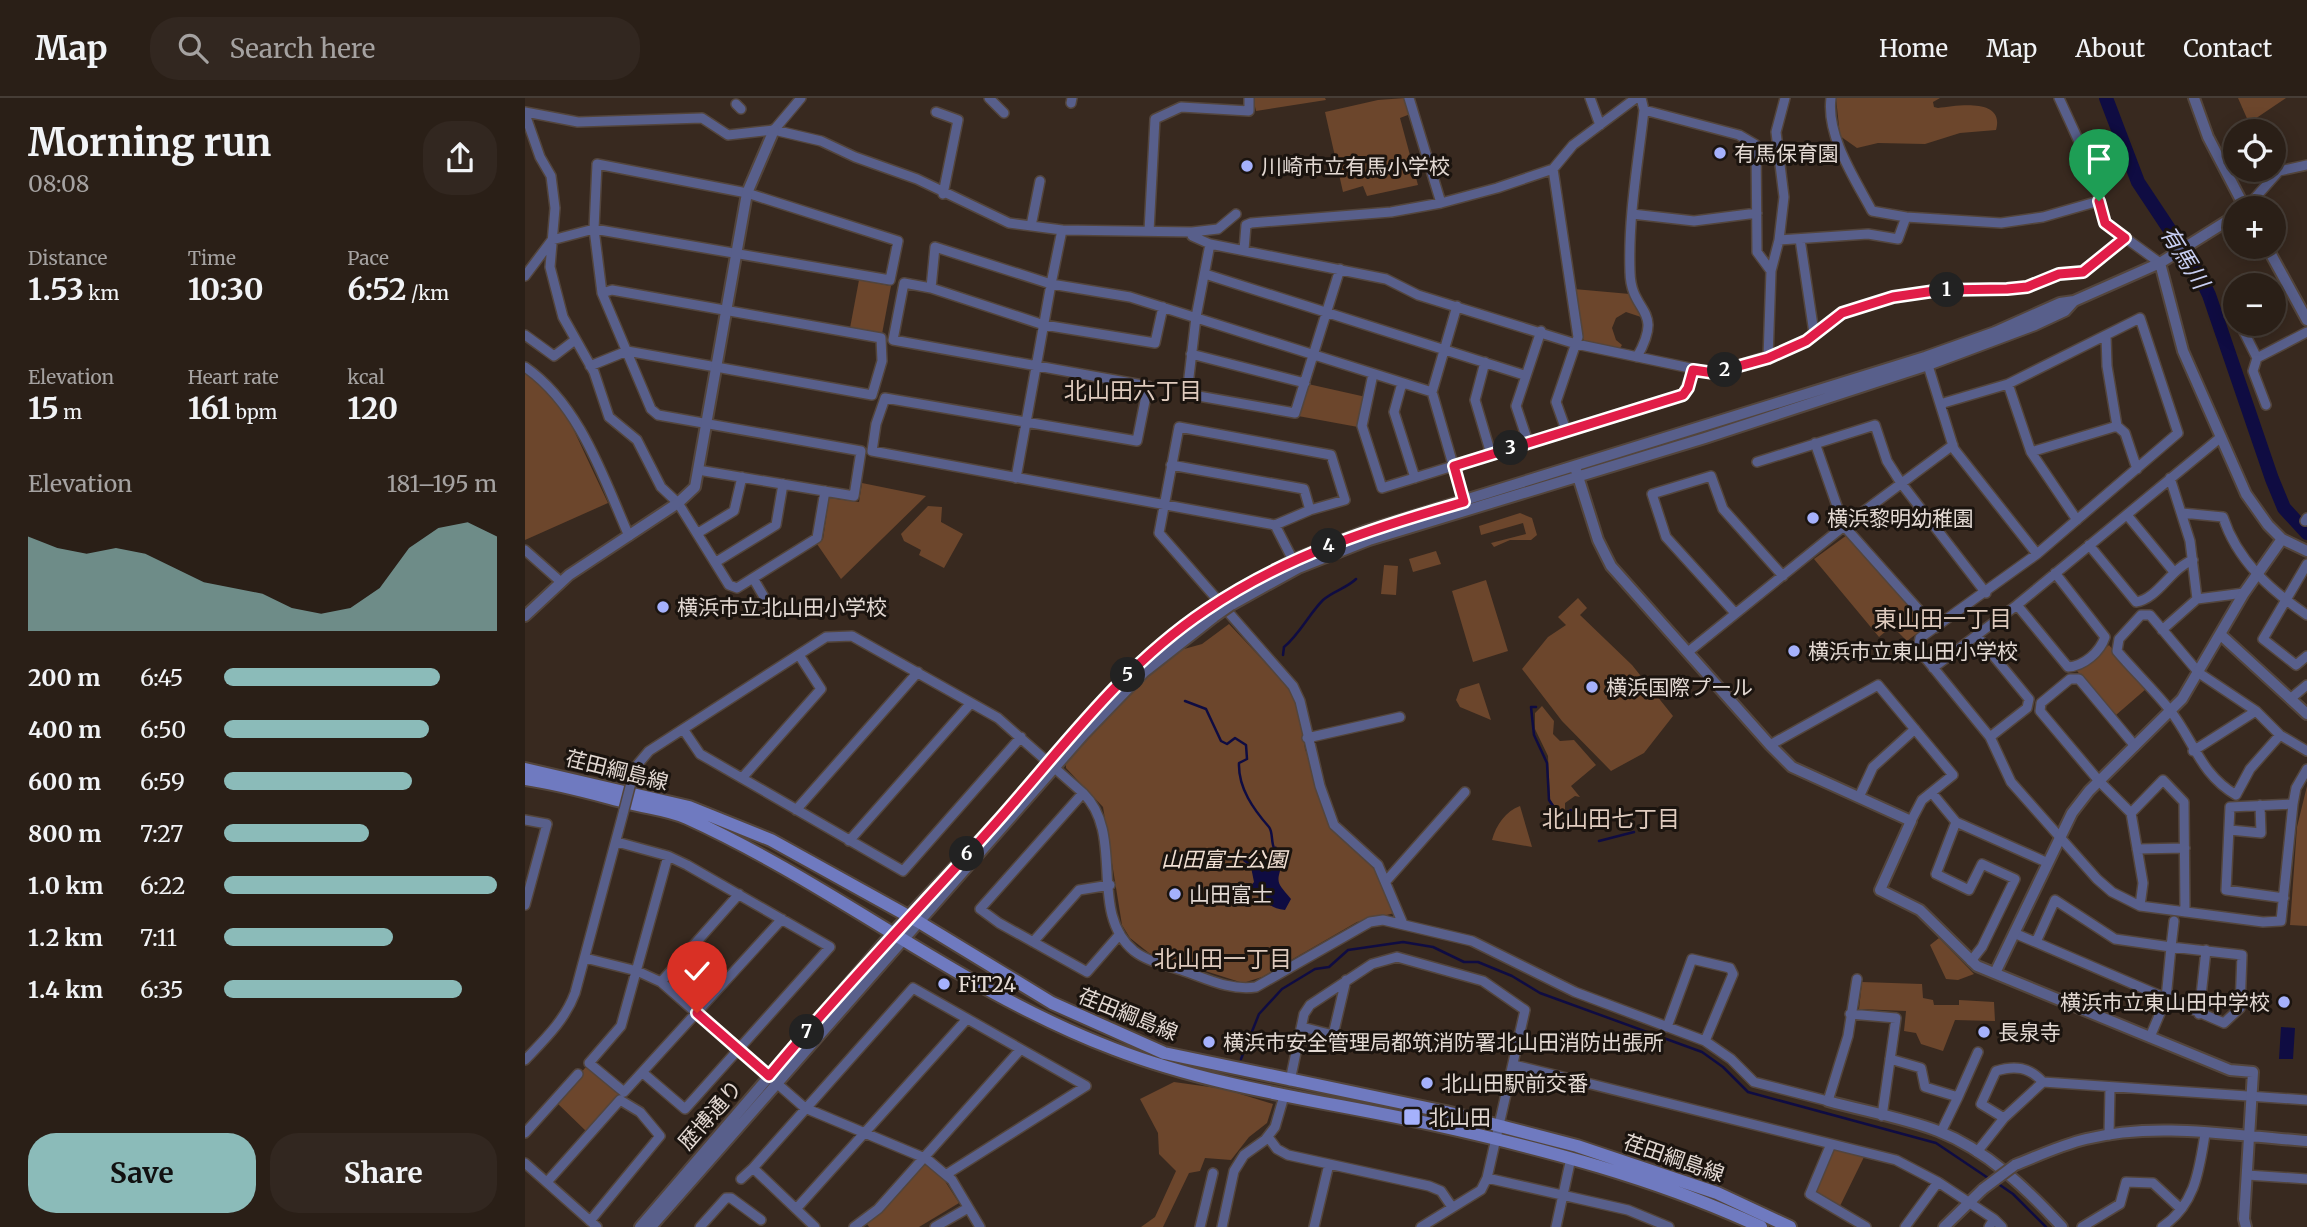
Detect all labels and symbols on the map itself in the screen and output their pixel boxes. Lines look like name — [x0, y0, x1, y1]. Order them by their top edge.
pin — [2069, 129, 2129, 201]
place label: 有馬保育園 — [1734, 140, 1839, 167]
marker: 有馬保育園 — [1712, 145, 1728, 161]
place label: 川崎市立有馬小学校 — [1261, 153, 1450, 180]
marker: 川崎市立有馬小学校 — [1239, 158, 1255, 174]
water label: 有馬川 — [2154, 220, 2217, 296]
pin: 1 — [1929, 272, 1965, 308]
pin: 2 — [1707, 352, 1743, 388]
district label: 北山田六丁目 — [1064, 376, 1202, 405]
pin: 3 — [1493, 430, 1529, 466]
place label: 横浜黎明幼稚園 — [1827, 505, 1974, 532]
marker: 横浜黎明幼稚園 — [1805, 510, 1821, 526]
pin: 4 — [1311, 528, 1347, 564]
place label: 横浜市立北山田小学校 — [677, 594, 887, 621]
marker: 横浜市立北山田小学校 — [655, 599, 671, 615]
district label: 東山田一丁目 — [1874, 604, 2012, 633]
place label: 横浜市立東山田小学校 — [1808, 638, 2018, 665]
marker: 横浜市立東山田小学校 — [1786, 643, 1802, 659]
pin: 5 — [1111, 658, 1145, 692]
place label: 横浜国際プール — [1606, 674, 1753, 701]
marker: 横浜国際プール — [1584, 679, 1600, 695]
street label: 荏田綱島線 — [563, 744, 671, 796]
district label: 北山田七丁目 — [1542, 804, 1680, 833]
pin: 6 — [949, 836, 985, 872]
park label: 山田富士公園 — [1161, 846, 1290, 873]
place label: 山田富士 — [1189, 881, 1273, 908]
marker: 山田富士 — [1167, 886, 1183, 902]
pin — [667, 941, 727, 1013]
district label: 北山田一丁目 — [1154, 944, 1292, 973]
place label: FiT24 — [958, 971, 1016, 998]
marker: FiT24 — [936, 976, 952, 992]
street label: 荏田綱島線 — [1074, 982, 1182, 1046]
place label: 横浜市立東山田中学校 — [2060, 989, 2270, 1016]
marker: 横浜市立東山田中学校 — [2276, 994, 2292, 1010]
pin: 7 — [789, 1014, 825, 1049]
place label: 長泉寺 — [1998, 1019, 2061, 1046]
marker: 長泉寺 — [1976, 1024, 1992, 1040]
place label: 横浜市安全管理局都筑消防署北山田消防出張所 — [1223, 1029, 1664, 1056]
marker: 横浜市安全管理局都筑消防署北山田消防出張所 — [1201, 1034, 1217, 1050]
place label: 北山田駅前交番 — [1441, 1070, 1588, 1097]
street label: 歴博通り — [672, 1074, 748, 1156]
marker: 北山田駅前交番 — [1419, 1075, 1435, 1091]
place label: 北山田 — [1428, 1104, 1491, 1131]
marker: 北山田 — [1402, 1107, 1422, 1127]
street label: 荏田綱島線 — [1620, 1128, 1728, 1188]

